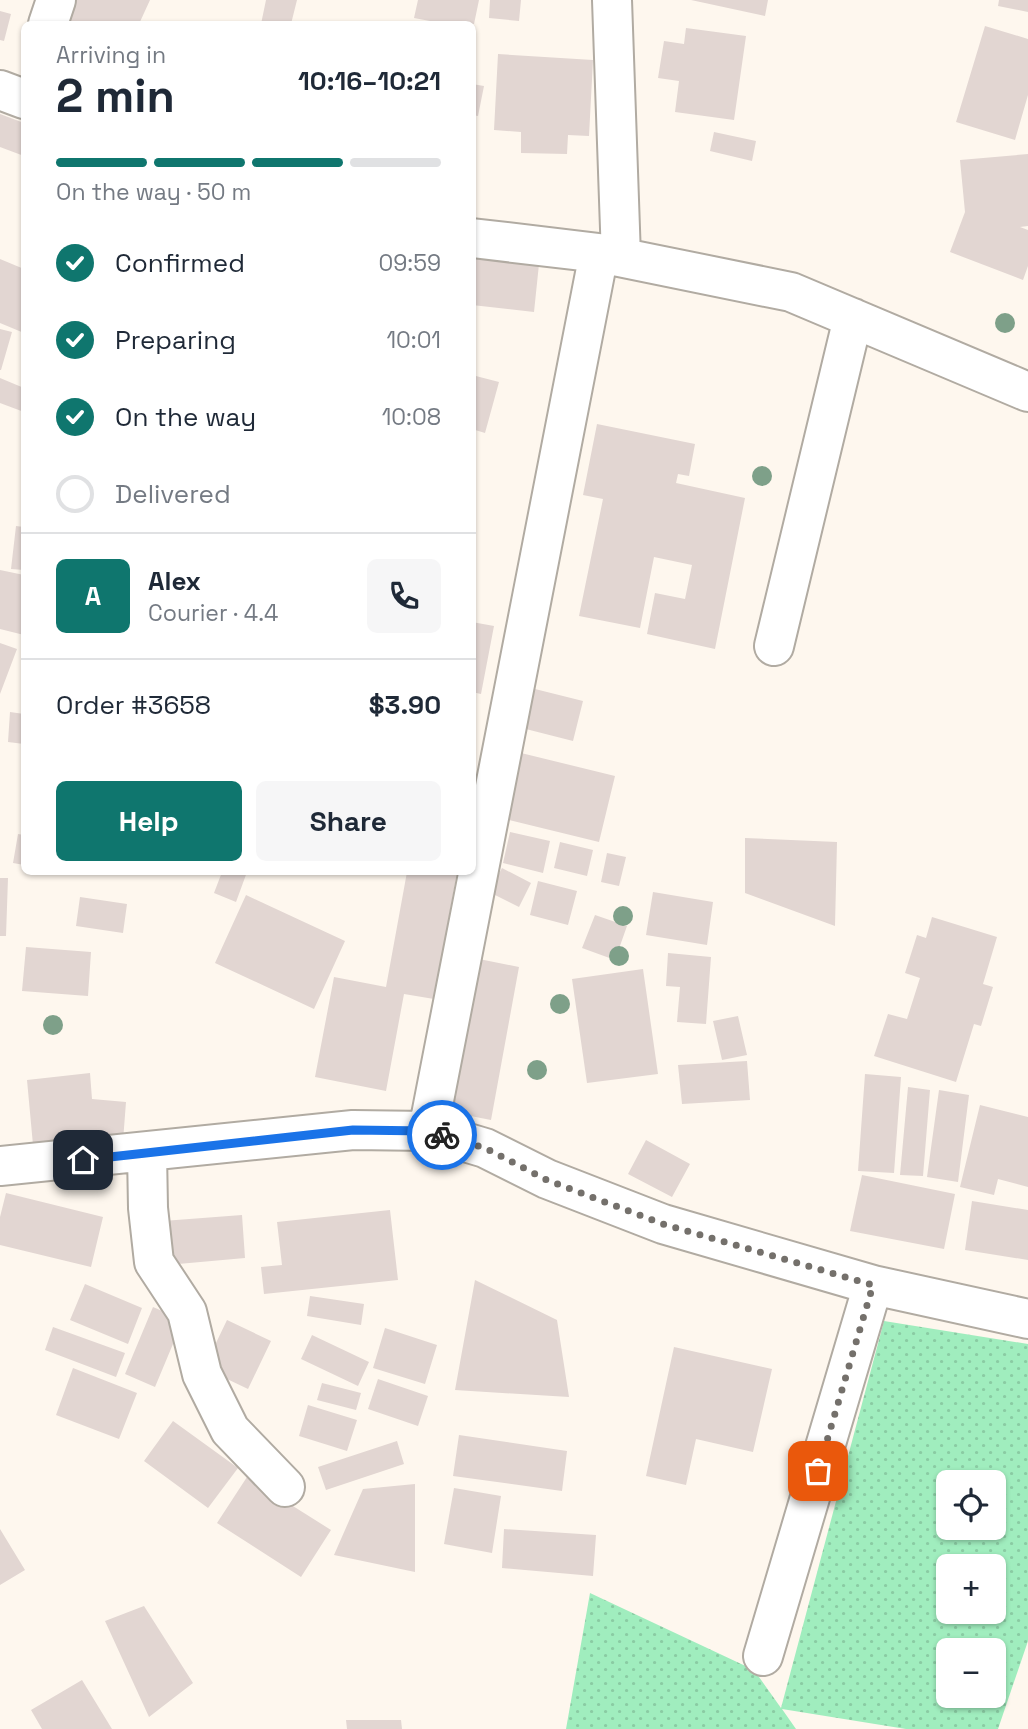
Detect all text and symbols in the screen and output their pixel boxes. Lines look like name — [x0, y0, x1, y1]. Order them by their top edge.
text: Arriving in — [56, 40, 166, 70]
text: 10:16–10:21 — [298, 64, 441, 98]
text: 2 min — [56, 67, 175, 125]
text: On the way · 50 m — [56, 177, 251, 207]
icon: check — [56, 244, 94, 282]
text: Confirmed — [115, 246, 245, 280]
text: 09:59 — [379, 248, 441, 278]
icon: check — [56, 321, 94, 359]
text: Preparing — [115, 323, 236, 357]
text: 10:01 — [386, 325, 441, 355]
icon: check — [56, 398, 94, 436]
text: On the way — [115, 400, 256, 434]
text: 10:08 — [382, 402, 441, 432]
text: Delivered — [115, 477, 231, 511]
button: phone — [367, 559, 441, 633]
text: Alex — [148, 564, 201, 598]
text: A — [85, 579, 101, 613]
text: Courier · 4.4 — [148, 598, 278, 628]
text: Order #3658 — [56, 688, 211, 722]
text: $3.90 — [369, 688, 441, 722]
button: Help — [56, 781, 242, 861]
button: Share — [256, 781, 441, 861]
courier — [407, 1100, 477, 1170]
icon: bike — [423, 1116, 461, 1154]
pin — [53, 1130, 113, 1190]
icon: home — [64, 1141, 102, 1179]
pin — [788, 1441, 848, 1501]
icon: bag — [799, 1452, 837, 1490]
map controls — [936, 1470, 1006, 1708]
button: locate — [936, 1470, 1006, 1540]
button: + — [936, 1554, 1006, 1624]
button: − — [936, 1638, 1006, 1708]

